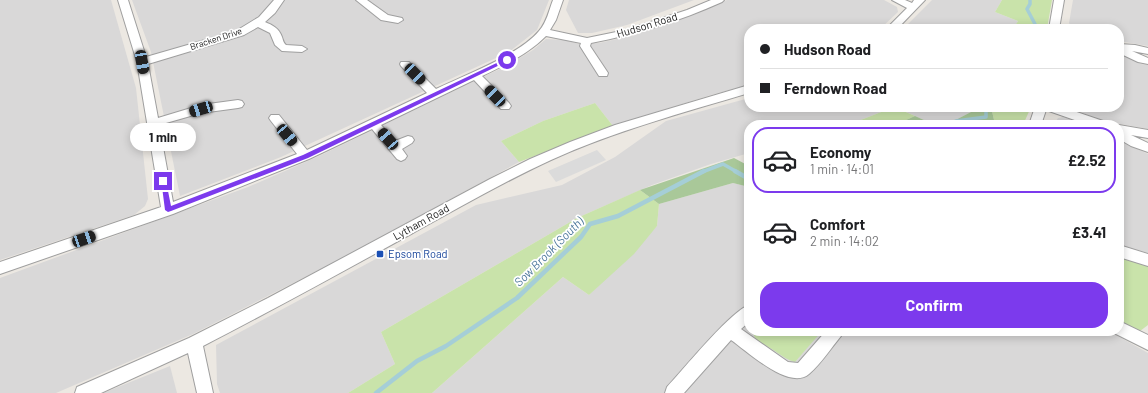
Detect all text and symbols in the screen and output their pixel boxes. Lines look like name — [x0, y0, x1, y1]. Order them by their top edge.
street label: Hudson Road — [615, 9, 679, 40]
street label: Bracken Drive — [188, 25, 243, 52]
text: Hudson Road — [784, 40, 871, 58]
car — [134, 49, 150, 75]
route start — [498, 51, 516, 69]
car — [402, 61, 428, 87]
text: Ferndown Road — [784, 79, 887, 97]
car — [482, 83, 508, 109]
car — [188, 100, 214, 118]
car — [275, 122, 299, 148]
callout: 1 min — [130, 123, 196, 151]
car — [376, 126, 400, 152]
text: 1 min — [149, 129, 177, 145]
icon: car — [762, 142, 798, 178]
text: Economy — [810, 143, 871, 161]
text: £2.52 — [1068, 151, 1106, 169]
text: 1 min · 14:01 — [810, 161, 874, 177]
route end — [154, 172, 172, 190]
street label: Lytham Road — [390, 201, 451, 242]
water label: Sow Brook (South) — [511, 213, 586, 289]
icon: car — [762, 214, 798, 250]
text: Comfort — [810, 215, 865, 233]
text: £3.41 — [1072, 223, 1106, 241]
car — [71, 229, 97, 249]
text: 2 min · 14:02 — [810, 233, 879, 249]
place label: Epsom Road — [388, 247, 448, 260]
marker: Epsom Road — [375, 249, 385, 259]
button: Confirm — [760, 282, 1108, 328]

